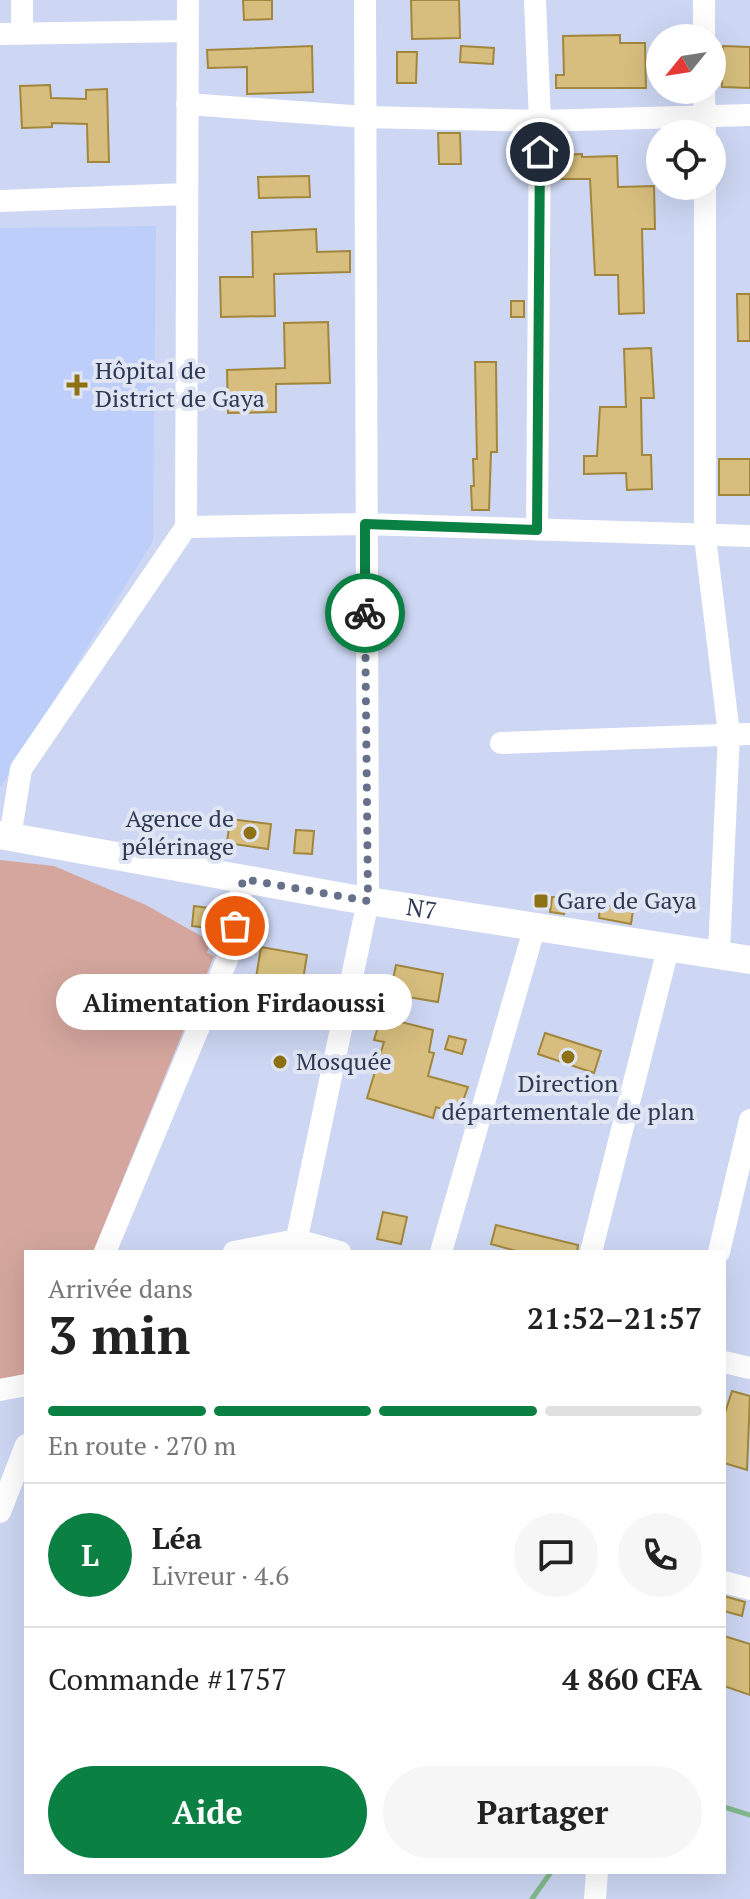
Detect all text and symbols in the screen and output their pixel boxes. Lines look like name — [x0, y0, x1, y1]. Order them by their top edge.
north arrow — [646, 24, 726, 104]
map controls — [646, 24, 726, 200]
pin — [506, 118, 574, 186]
button: locate — [646, 120, 726, 200]
icon: home — [518, 130, 562, 174]
place label: Hôpital de District de Gaya — [95, 354, 265, 414]
marker: Hôpital de District de Gaya — [66, 374, 88, 396]
courier — [325, 573, 405, 653]
icon: bike — [343, 591, 387, 635]
place label: Agence de pélérinage — [122, 802, 234, 862]
marker: Agence de pélérinage — [241, 824, 259, 842]
place label: Gare de Gaya — [557, 884, 697, 916]
street label: N7 — [404, 890, 439, 926]
pin — [201, 892, 269, 960]
marker: Gare de Gaya — [532, 892, 550, 910]
icon: bag — [213, 904, 257, 948]
callout: Alimentation Firdaoussi — [57, 974, 413, 1030]
text: Alimentation Firdaoussi — [83, 985, 385, 1019]
place label: Mosquée — [296, 1045, 392, 1077]
marker: Direction départementale de plan — [559, 1048, 577, 1066]
marker: Mosquée — [271, 1053, 289, 1071]
place label: Direction départementale de plan — [442, 1067, 694, 1127]
text: Arrivée dans — [48, 1271, 193, 1305]
text: 21:52–21:57 — [527, 1298, 702, 1338]
text: 3 min — [48, 1300, 190, 1369]
text: En route · 270 m — [48, 1428, 236, 1462]
button: chat — [514, 1513, 598, 1597]
button: phone — [618, 1513, 702, 1597]
text: Léa — [152, 1518, 202, 1558]
text: L — [81, 1535, 99, 1575]
text: Livreur · 4.6 — [152, 1558, 289, 1592]
text: Commande #1757 — [48, 1659, 287, 1699]
text: 4 860 CFA — [562, 1659, 702, 1699]
button: Aide — [48, 1766, 367, 1858]
button: Partager — [383, 1766, 702, 1858]

